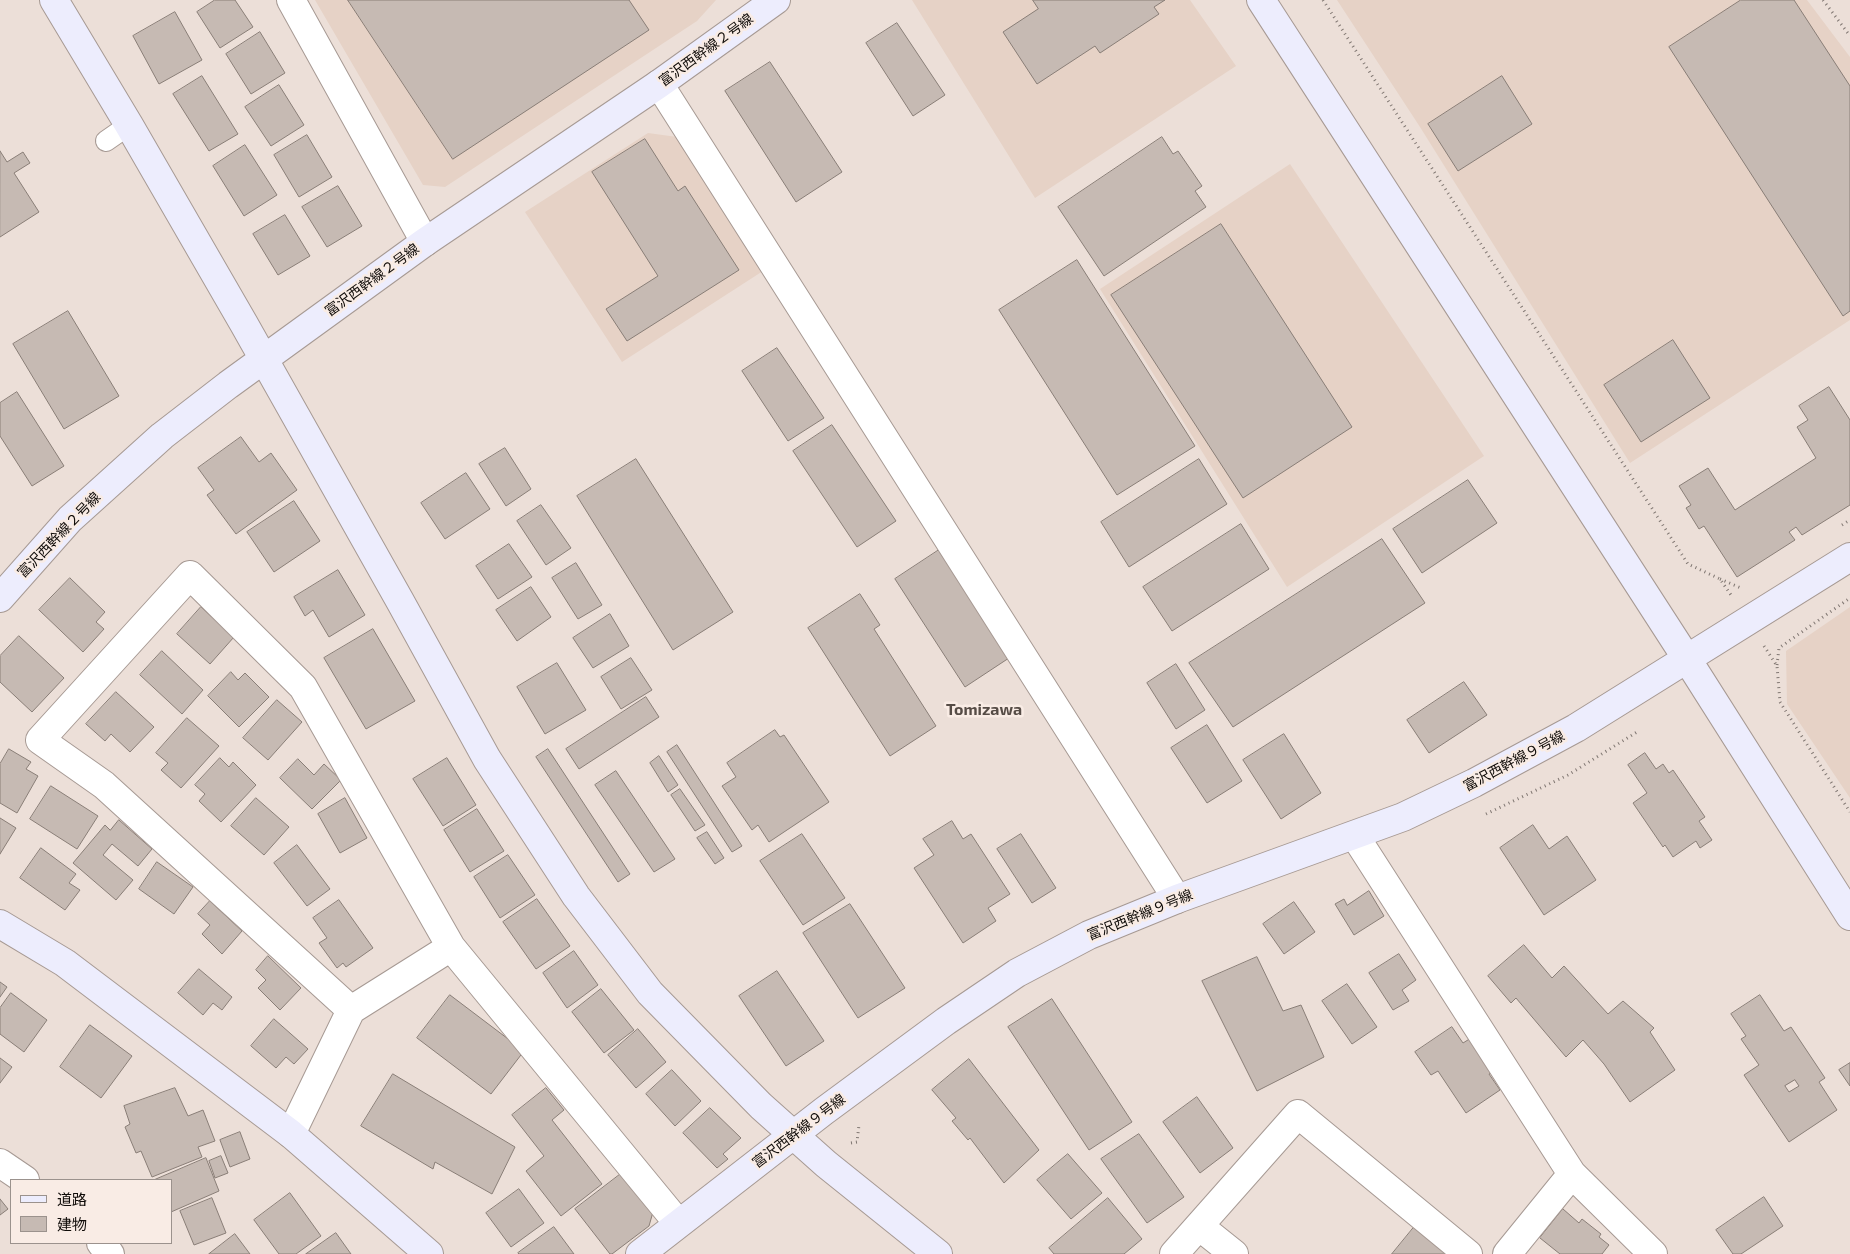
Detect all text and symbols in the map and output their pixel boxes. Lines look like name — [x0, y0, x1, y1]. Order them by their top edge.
street label: 富沢西幹線２号線 — [656, 10, 756, 90]
street label: 富沢西幹線２号線 — [322, 240, 422, 320]
street label: 富沢西幹線２号線 — [14, 489, 104, 581]
district label: Tomizawa — [946, 700, 1022, 720]
street label: 富沢西幹線９号線 — [1461, 727, 1567, 795]
street label: 富沢西幹線９号線 — [1085, 886, 1195, 944]
street label: 富沢西幹線９号線 — [749, 1091, 849, 1171]
legend — [10, 1179, 172, 1244]
text: 道路 — [57, 1190, 87, 1208]
text: 建物 — [57, 1215, 87, 1233]

